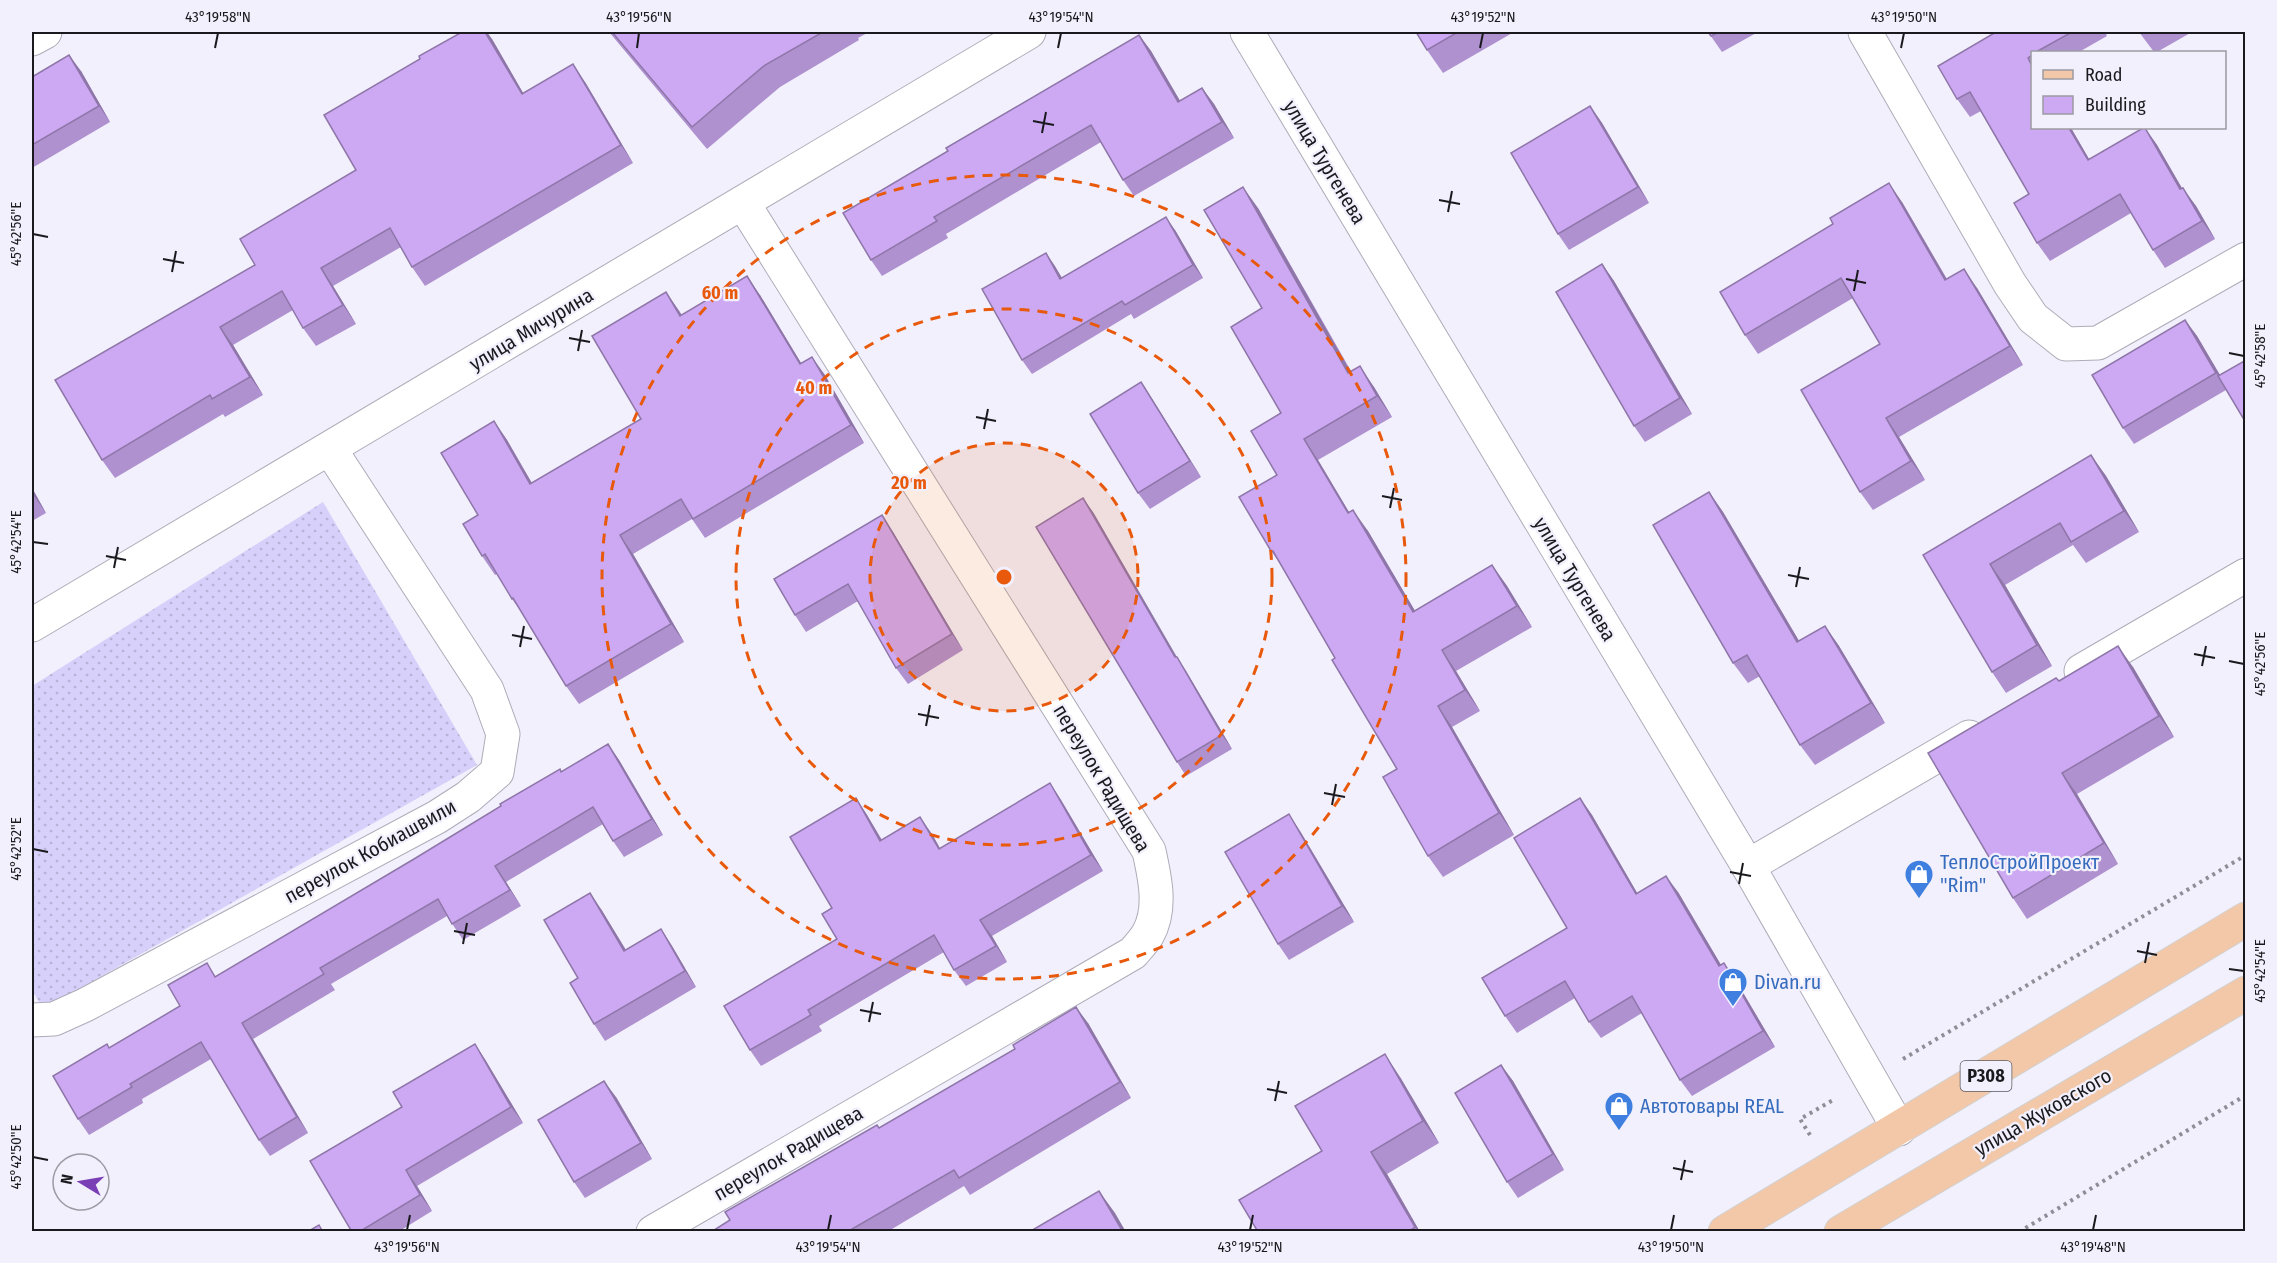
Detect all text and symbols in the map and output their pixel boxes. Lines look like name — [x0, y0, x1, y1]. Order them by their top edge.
text: 43°19'58"N — [185, 8, 251, 26]
text: 43°19'56"N — [606, 8, 672, 26]
text: 43°19'54"N — [1028, 8, 1094, 26]
text: 43°19'52"N — [1450, 8, 1516, 26]
text: 43°19'50"N — [1871, 8, 1937, 26]
legend — [2031, 51, 2226, 129]
text: Road — [2085, 64, 2122, 86]
text: Building — [2085, 94, 2146, 116]
street label: улица Тургенева — [1279, 96, 1371, 228]
text: 45°42'56"E — [7, 202, 25, 266]
text: 60 m — [702, 282, 738, 304]
street label: улица Мичурина — [465, 283, 597, 375]
text: 45°42'58"E — [2251, 324, 2269, 388]
text: 40 m — [796, 377, 832, 399]
text: 20 m — [890, 472, 927, 494]
text: 45°42'54"E — [7, 510, 25, 574]
street label: улица Тургенева — [1529, 513, 1621, 645]
centre of rings — [994, 567, 1014, 587]
text: 45°42'56"E — [2251, 632, 2269, 696]
street label: переулок Радищева — [1048, 700, 1156, 856]
street label: переулок Кобиашвили — [280, 794, 460, 908]
text: 45°42'52"E — [7, 817, 25, 881]
place label: ТеплоСтройПроект "Rim" — [1940, 850, 2100, 897]
shop icon: ТеплоСтройПроект "Rim" — [1903, 858, 1935, 900]
text: 45°42'54"E — [2251, 939, 2269, 1003]
shop icon: Divan.ru — [1717, 966, 1749, 1008]
place label: Divan.ru — [1754, 970, 1821, 994]
road number: P308 — [1960, 1061, 2012, 1091]
street label: улица Жуковского — [1970, 1063, 2116, 1161]
shop icon: Автотовары REAL — [1603, 1090, 1635, 1132]
place label: Автотовары REAL — [1640, 1094, 1784, 1118]
street label: переулок Радищева — [709, 1101, 867, 1205]
text: 45°42'50"E — [7, 1125, 25, 1189]
north arrow — [51, 1152, 111, 1212]
text: N — [57, 1173, 77, 1186]
text: 43°19'56"N — [374, 1238, 440, 1256]
text: 43°19'54"N — [795, 1238, 861, 1256]
text: 43°19'52"N — [1217, 1238, 1283, 1256]
text: 43°19'50"N — [1638, 1238, 1704, 1256]
text: 43°19'48"N — [2060, 1238, 2126, 1256]

